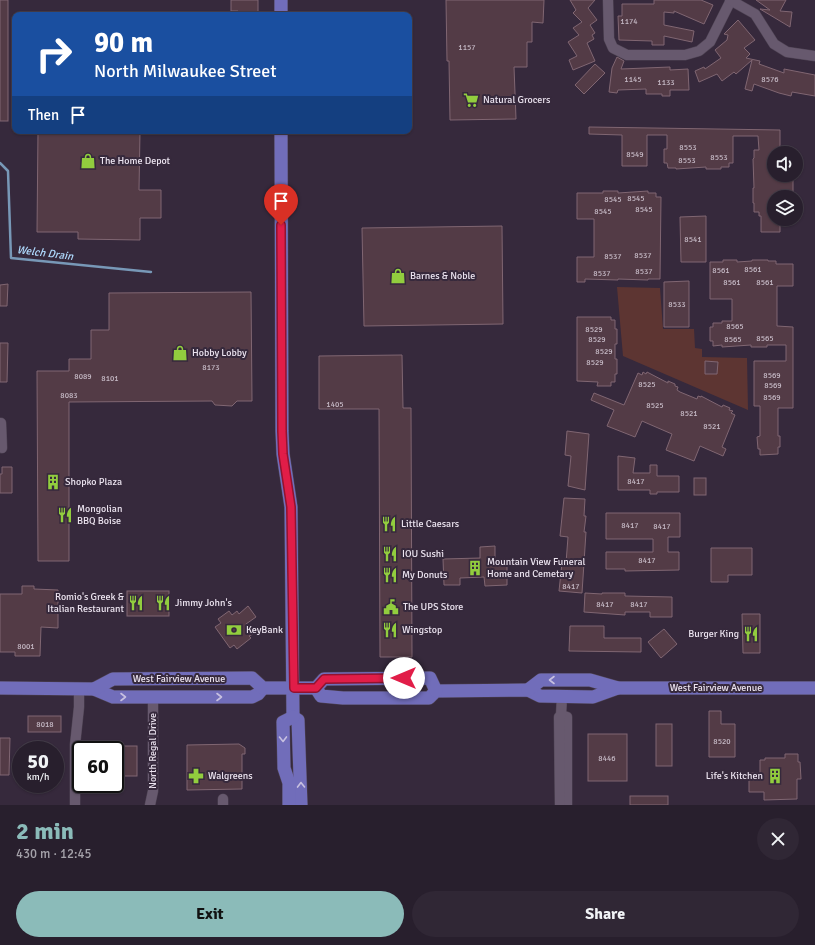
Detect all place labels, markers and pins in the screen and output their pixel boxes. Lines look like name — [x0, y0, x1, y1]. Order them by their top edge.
supermarket icon: Natural Grocers — [462, 91, 480, 109]
place label: Natural Grocers — [483, 94, 551, 106]
shop icon: The Home Depot — [79, 152, 97, 170]
place label: The Home Depot — [100, 155, 171, 167]
pin — [264, 184, 298, 225]
shop icon: Barnes & Noble — [389, 267, 407, 285]
place label: Barnes & Noble — [410, 270, 475, 282]
shop icon: Hobby Lobby — [171, 344, 189, 362]
place label: Hobby Lobby — [192, 347, 247, 359]
building icon: Shopko Plaza — [44, 473, 62, 491]
place label: Shopko Plaza — [65, 476, 122, 488]
place label: Mongolian BBQ Boise — [77, 503, 122, 527]
restaurant icon: Mongolian BBQ Boise — [56, 506, 74, 524]
restaurant icon: Little Caesars — [380, 515, 398, 533]
place label: Little Caesars — [401, 518, 460, 530]
restaurant icon: IOU Sushi — [381, 545, 399, 563]
place label: IOU Sushi — [402, 548, 444, 560]
place label: Mountain View Funeral Home and Cemetary — [487, 556, 585, 580]
building icon: Mountain View Funeral Home and Cemetary — [466, 559, 484, 577]
restaurant icon: My Donuts — [381, 566, 399, 584]
place label: My Donuts — [402, 569, 448, 581]
place label: Romio's Greek & Italian Restaurant — [47, 591, 125, 615]
restaurant icon: Romio's Greek & Italian Restaurant — [127, 594, 145, 612]
restaurant icon: Jimmy John's — [154, 594, 172, 612]
place label: Jimmy John's — [175, 597, 232, 609]
public building icon: The UPS Store — [382, 598, 400, 616]
place label: The UPS Store — [403, 601, 463, 613]
bank icon: KeyBank — [225, 621, 243, 639]
restaurant icon: Wingstop — [381, 621, 399, 639]
place label: KeyBank — [246, 624, 283, 636]
place label: Wingstop — [402, 624, 442, 636]
restaurant icon: Burger King — [742, 625, 760, 643]
place label: Burger King — [688, 628, 739, 640]
pharmacy icon: Walgreens — [187, 767, 205, 785]
building icon: Life's Kitchen — [766, 767, 784, 785]
place label: Walgreens — [208, 770, 253, 782]
place label: Life's Kitchen — [706, 770, 763, 782]

